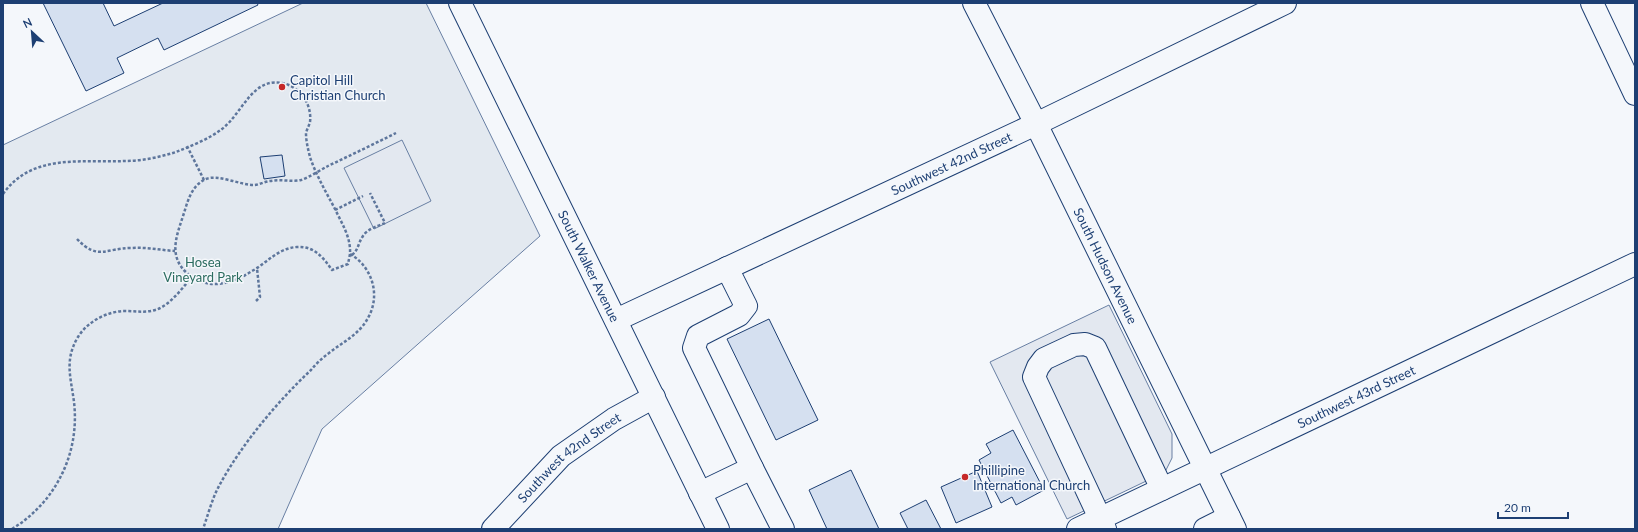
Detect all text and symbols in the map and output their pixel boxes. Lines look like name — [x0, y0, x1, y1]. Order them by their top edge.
north arrow — [12, 12, 52, 52]
text: N — [21, 15, 34, 30]
place label: Capitol Hill Christian Church — [290, 72, 386, 103]
marker: Capitol Hill Christian Church — [277, 82, 287, 92]
street label: Southwest 42nd Street — [888, 128, 1015, 199]
street label: South Hudson Avenue — [1070, 205, 1141, 327]
street label: South Walker Avenue — [555, 208, 623, 325]
park label: Hosea Vineyard Park — [163, 254, 243, 285]
street label: Southwest 43rd Street — [1295, 362, 1418, 432]
street label: Southwest 42nd Street — [514, 409, 624, 506]
place label: Phillipine International Church — [973, 462, 1090, 493]
marker: Phillipine International Church — [960, 472, 970, 482]
scale bar — [1498, 494, 1568, 520]
text: 20 m — [1504, 500, 1531, 515]

